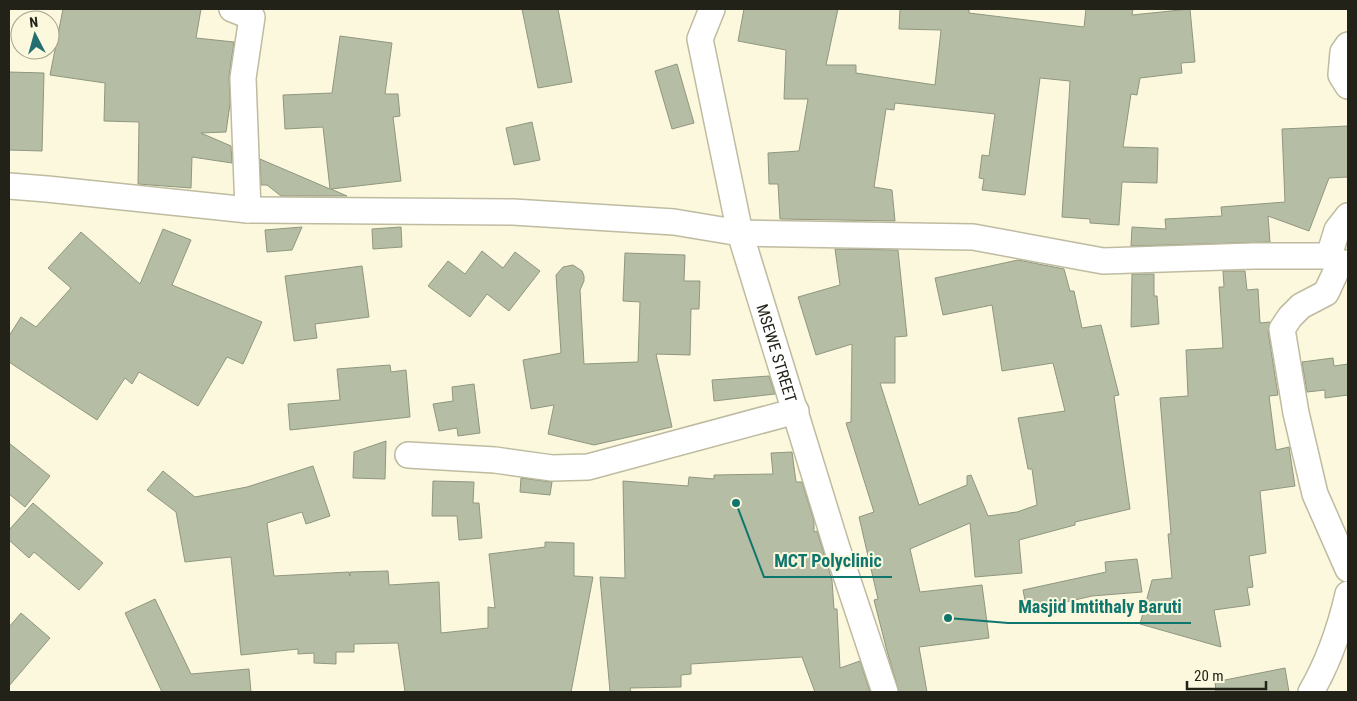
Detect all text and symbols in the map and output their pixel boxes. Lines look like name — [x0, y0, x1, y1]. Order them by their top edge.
north arrow — [10, 10, 60, 60]
text: N — [29, 14, 39, 30]
street label: MSEWE STREET — [752, 302, 801, 405]
callout: MCT Polyclinic — [764, 544, 892, 577]
text: MCT Polyclinic — [774, 550, 882, 571]
callout: Masjid Imtithaly Baruti — [1008, 590, 1191, 623]
text: Masjid Imtithaly Baruti — [1018, 596, 1182, 617]
scale bar — [1187, 658, 1266, 690]
text: 20 m — [1194, 667, 1224, 685]

